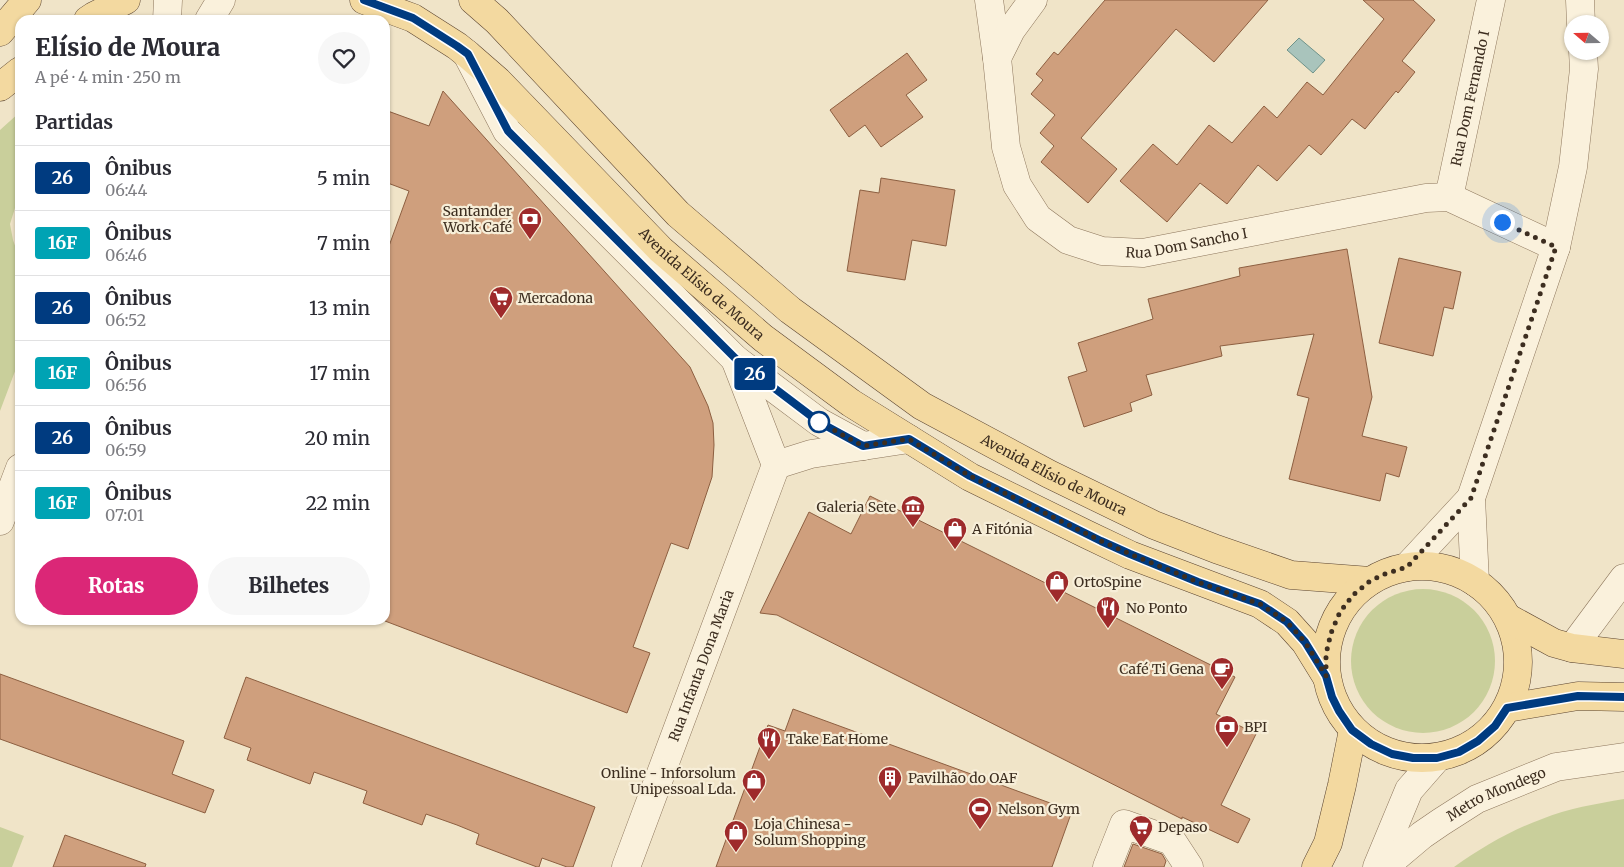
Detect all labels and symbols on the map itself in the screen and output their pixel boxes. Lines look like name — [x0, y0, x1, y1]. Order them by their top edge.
north arrow — [1564, 15, 1609, 60]
street label: Rua Dom Fernando I — [1447, 29, 1493, 168]
place label: Santander Work Café — [442, 202, 512, 236]
bank icon: Santander Work Café — [517, 206, 543, 240]
your location — [1490, 210, 1515, 235]
street label: Avenida Elísio de Moura — [635, 223, 768, 344]
street label: Rua Dom Sancho I — [1125, 224, 1249, 262]
supermarket icon: Mercadona — [488, 285, 514, 319]
place label: Mercadona — [518, 289, 594, 307]
line badge: 26 — [732, 358, 778, 390]
unlabelled marker — [808, 411, 830, 433]
street label: Avenida Elísio de Moura — [977, 430, 1130, 520]
museum icon: Galeria Sete — [900, 494, 926, 528]
place label: Galeria Sete — [817, 498, 896, 516]
shop icon: A Fitónia — [942, 516, 968, 550]
place label: A Fitónia — [971, 520, 1033, 538]
shop icon: OrtoSpine — [1044, 569, 1070, 603]
place label: OrtoSpine — [1074, 573, 1141, 591]
street label: Rua Infanta Dona Maria — [665, 587, 738, 744]
restaurant icon: No Ponto — [1095, 595, 1121, 629]
place label: No Ponto — [1126, 599, 1188, 617]
cafe icon: Café Ti Gena — [1209, 656, 1235, 690]
place label: Café Ti Gena — [1119, 660, 1204, 678]
bank icon: BPI — [1214, 714, 1240, 748]
place label: BPI — [1244, 718, 1267, 736]
restaurant icon: Take Eat Home — [756, 726, 782, 760]
place label: Take Eat Home — [786, 730, 888, 748]
street label: Metro Mondego — [1443, 763, 1548, 825]
place label: Online - Inforsolum Unipessoal Lda. — [601, 764, 736, 798]
building icon: Pavilhão do OAF — [877, 765, 903, 799]
shop icon: Online - Inforsolum Unipessoal Lda. — [741, 768, 767, 802]
place label: Pavilhão do OAF — [908, 769, 1018, 787]
sports icon: Nelson Gym — [967, 796, 993, 830]
place label: Nelson Gym — [998, 800, 1080, 818]
supermarket icon: Depaso — [1128, 814, 1154, 848]
place label: Loja Chinesa - Solum Shopping — [754, 815, 866, 849]
place label: Depaso — [1158, 818, 1207, 836]
shop icon: Loja Chinesa - Solum Shopping — [723, 819, 749, 853]

